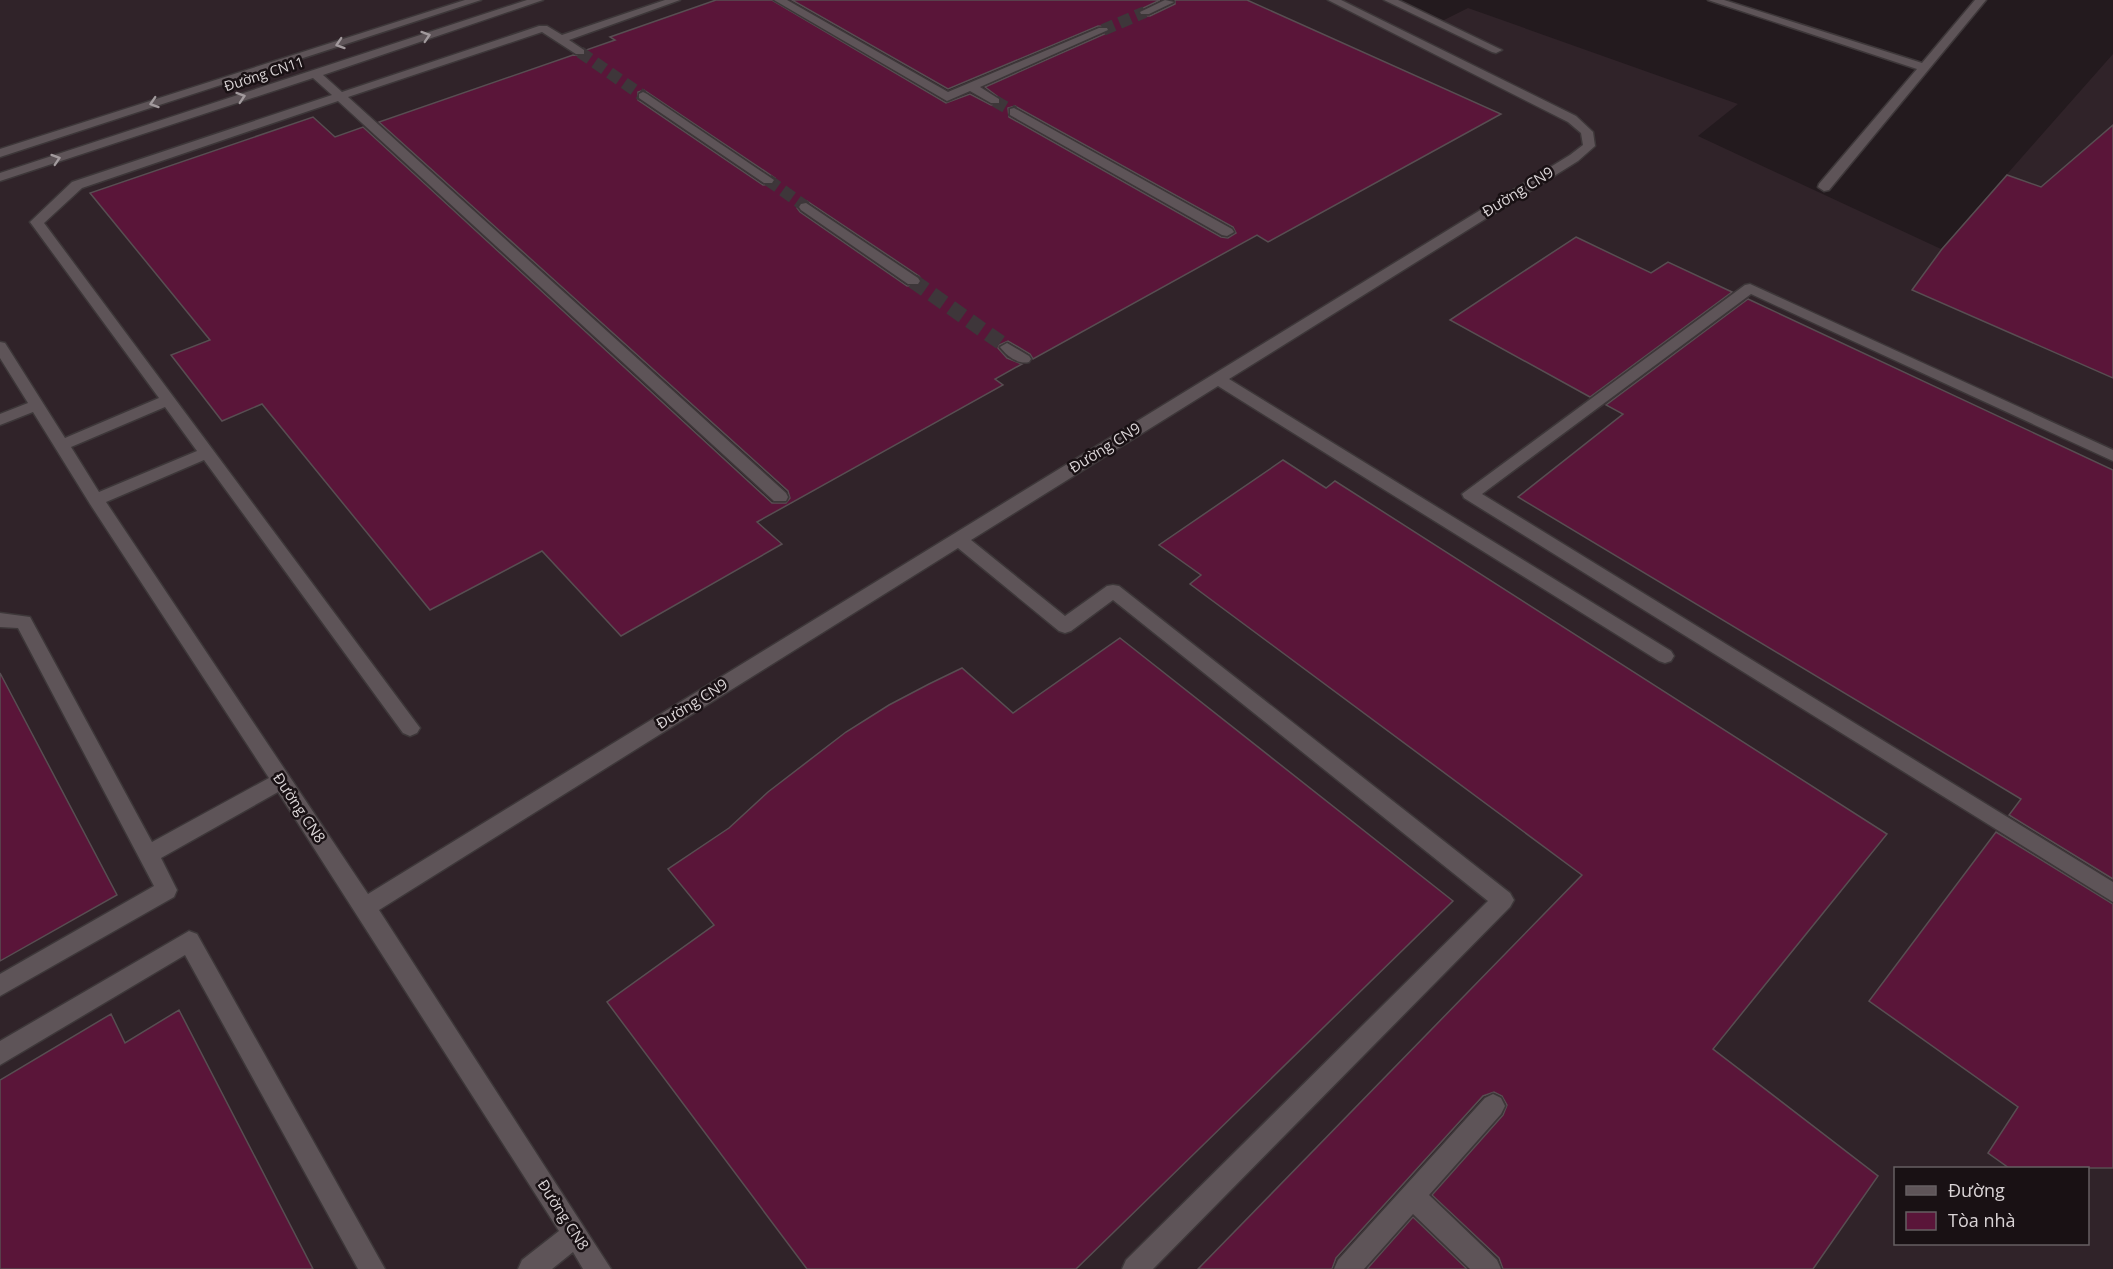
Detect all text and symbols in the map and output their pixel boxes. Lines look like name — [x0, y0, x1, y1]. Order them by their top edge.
one-way arrow — [420, 31, 431, 43]
one-way arrow — [335, 36, 346, 49]
street label: Đường CN11 — [221, 52, 306, 95]
one-way arrow — [235, 92, 245, 104]
one-way arrow — [149, 96, 160, 108]
one-way arrow — [50, 153, 60, 166]
street label: Đường CN9 — [1478, 161, 1557, 221]
street label: Đường CN9 — [1065, 417, 1144, 477]
street label: Đường CN9 — [652, 673, 731, 733]
street label: Đường CN8 — [269, 768, 331, 846]
legend — [1894, 1167, 2089, 1245]
street label: Đường CN8 — [534, 1175, 594, 1254]
text: Đường — [1948, 1178, 2005, 1202]
text: Tòa nhà — [1948, 1208, 2016, 1232]

